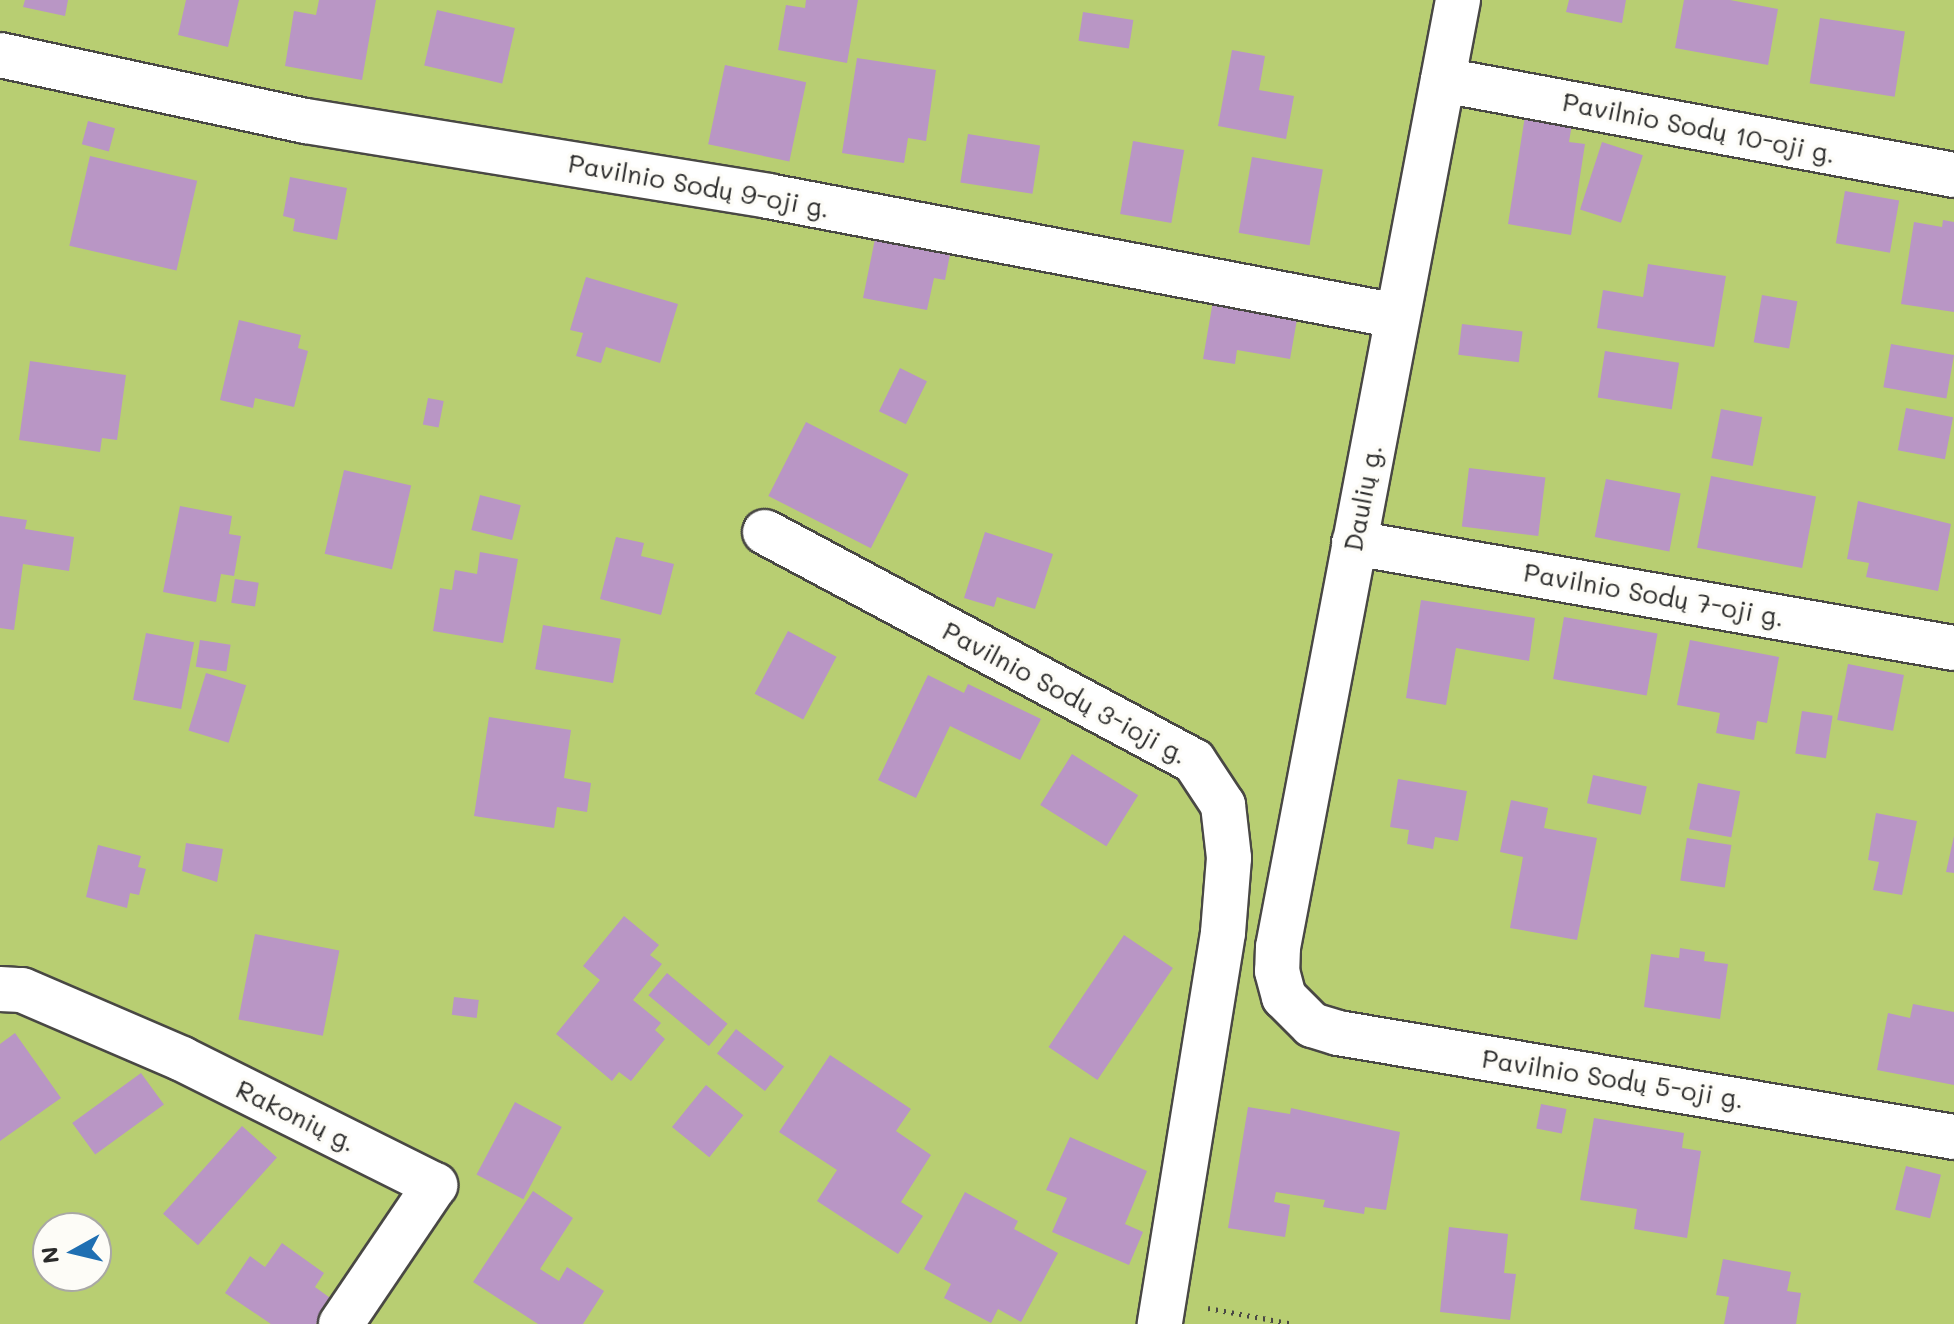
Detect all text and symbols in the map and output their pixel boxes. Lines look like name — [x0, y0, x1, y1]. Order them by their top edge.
street label: Pavilnio Sodų 10-oji g. — [1560, 86, 1838, 170]
street label: Pavilnio Sodų 9-oji g. — [566, 148, 832, 224]
street label: Daulių g. — [1337, 442, 1389, 554]
street label: Pavilnio Sodų 7-oji g. — [1521, 557, 1787, 633]
street label: Pavilnio Sodų 3-ioji g. — [937, 615, 1193, 771]
street label: Pavilnio Sodų 5-oji g. — [1480, 1043, 1746, 1115]
street label: Rakonių g. — [231, 1074, 361, 1158]
north arrow — [32, 1212, 112, 1292]
text: N — [34, 1245, 65, 1265]

